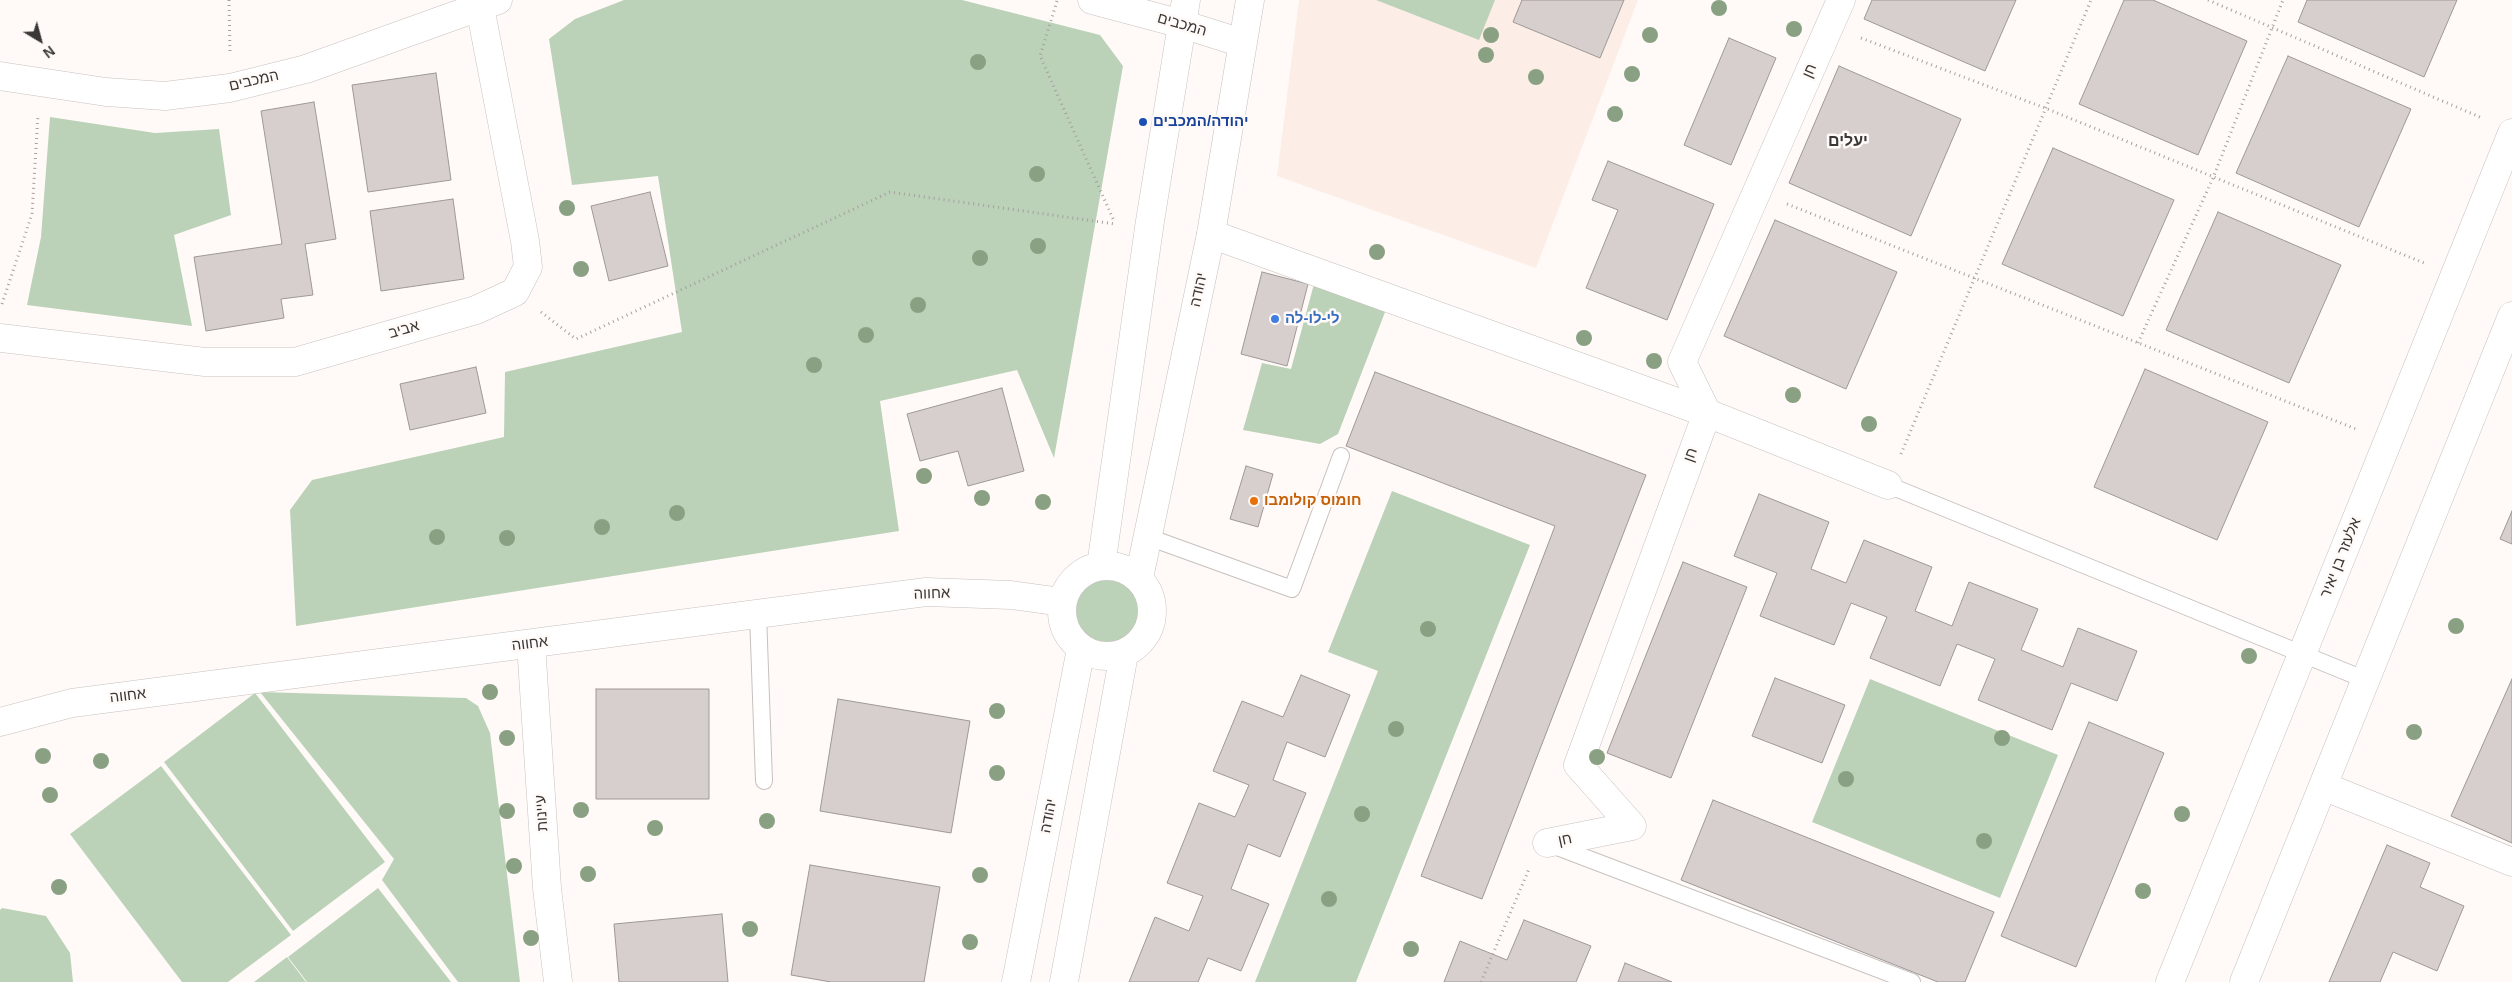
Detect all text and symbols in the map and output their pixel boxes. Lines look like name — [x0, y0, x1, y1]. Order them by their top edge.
street label: המכבים — [1155, 9, 1209, 41]
north arrow — [15, 15, 65, 65]
text: N — [40, 43, 58, 61]
street label: חן — [1799, 61, 1821, 81]
street label: המכבים — [227, 67, 281, 95]
place label: יהודה/המכבים — [1153, 113, 1248, 131]
marker: יהודה/המכבים — [1137, 116, 1149, 128]
district label: יעלים — [1828, 132, 1868, 152]
street label: יהודה — [1187, 271, 1211, 309]
place label: לי-לו-לה — [1285, 310, 1340, 328]
marker: לי-לו-לה — [1269, 313, 1281, 325]
street label: אביב — [387, 317, 421, 343]
street label: חן — [1680, 445, 1702, 465]
place label: חומוס קולומבו — [1264, 492, 1362, 510]
marker: חומוס קולומבו — [1248, 495, 1260, 507]
street label: אלעזר בן יאיר — [2317, 515, 2365, 601]
street label: אחווה — [913, 584, 951, 604]
street label: אחווה — [511, 633, 549, 655]
street label: אחווה — [109, 685, 147, 707]
street label: עיינות — [532, 794, 552, 832]
street label: יהודה — [1037, 797, 1061, 835]
street label: חן — [1556, 830, 1574, 850]

